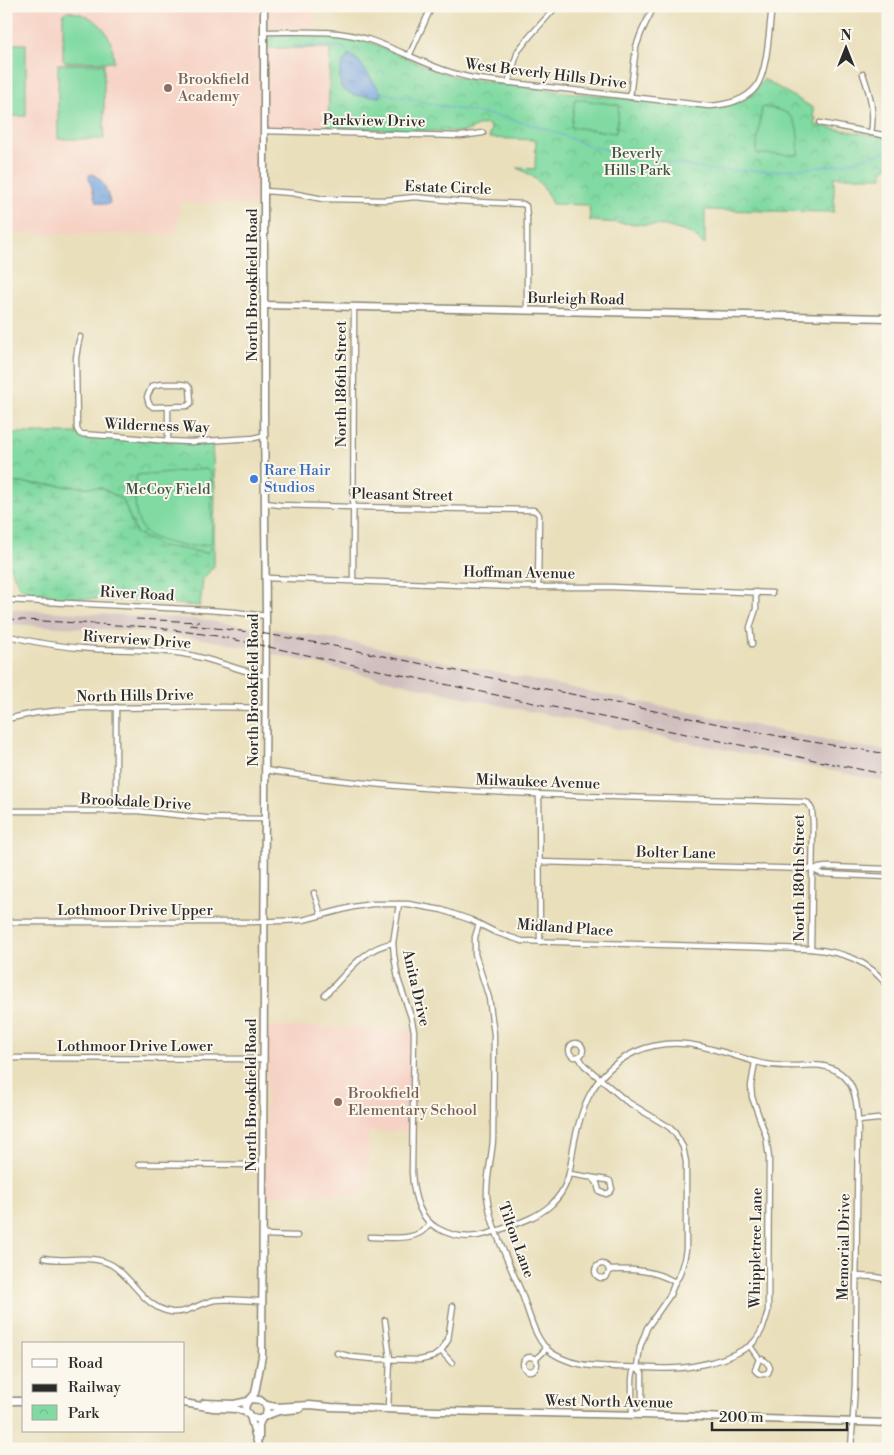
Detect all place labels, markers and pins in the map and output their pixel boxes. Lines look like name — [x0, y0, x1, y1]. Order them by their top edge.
place label: Brookfield Academy — [177, 70, 250, 106]
marker: Brookfield Academy — [162, 82, 174, 94]
place label: Rare Hair Studios — [264, 461, 331, 497]
marker: Rare Hair Studios — [248, 473, 260, 485]
place label: Brookfield Elementary School — [347, 1084, 477, 1120]
marker: Brookfield Elementary School — [332, 1096, 344, 1108]

